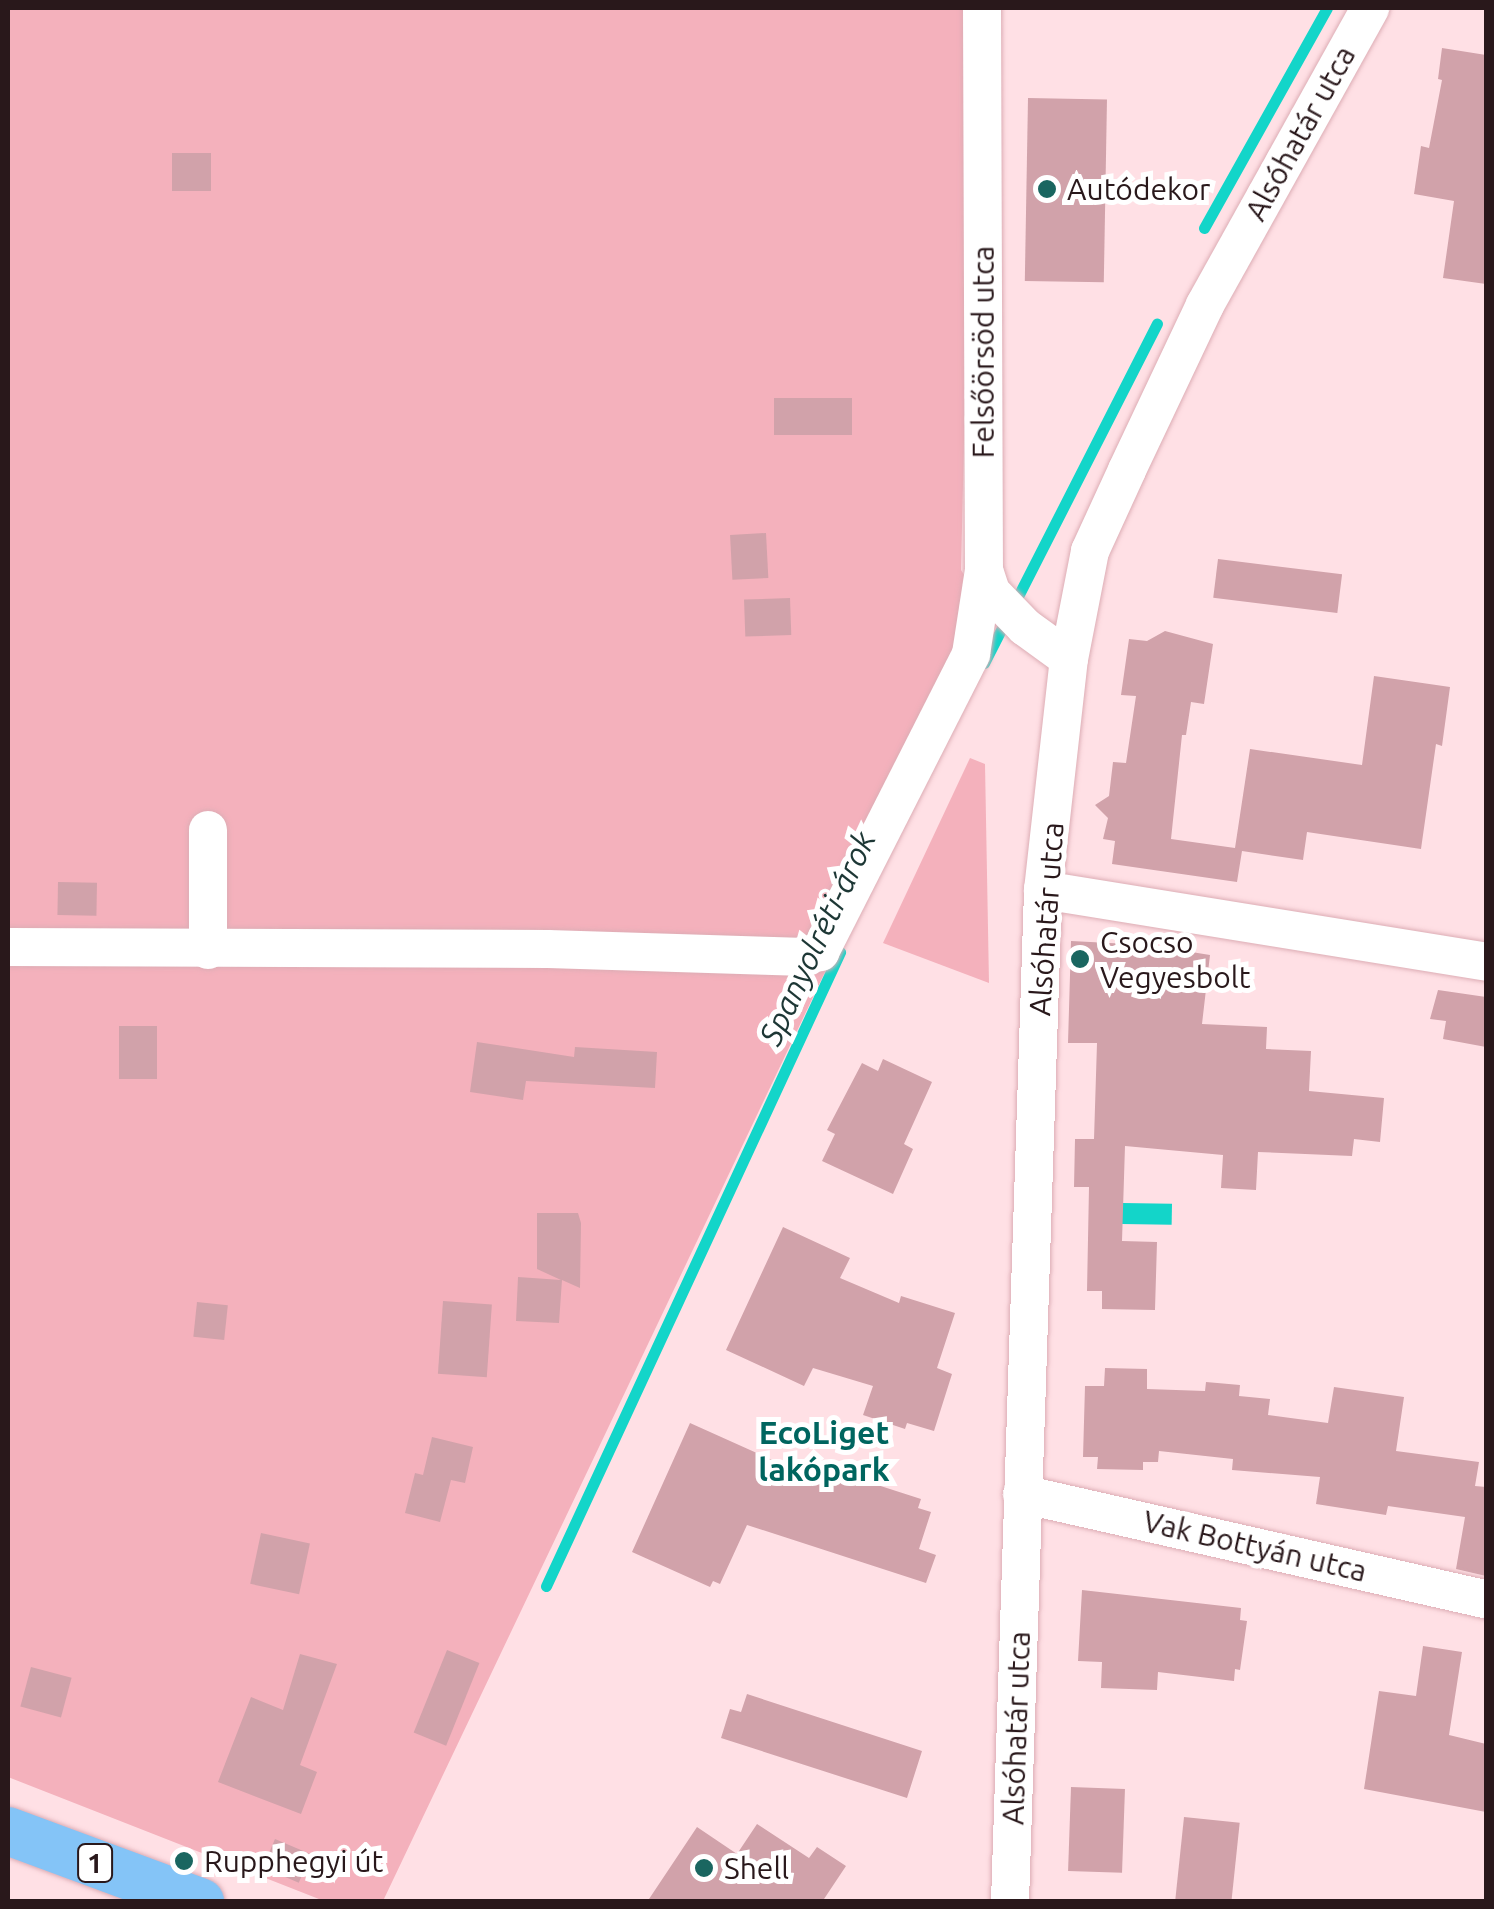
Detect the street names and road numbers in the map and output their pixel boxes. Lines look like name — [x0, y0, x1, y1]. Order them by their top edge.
street label: Alsóhatár utca — [1237, 39, 1363, 227]
street label: Felsőörsöd utca — [965, 246, 1001, 458]
street label: Alsóhatár utca — [1021, 821, 1071, 1017]
street label: Vak Bottyán utca — [1140, 1503, 1370, 1589]
street label: Alsóhatár utca — [995, 1630, 1037, 1826]
road number: 1 — [75, 1840, 115, 1886]

